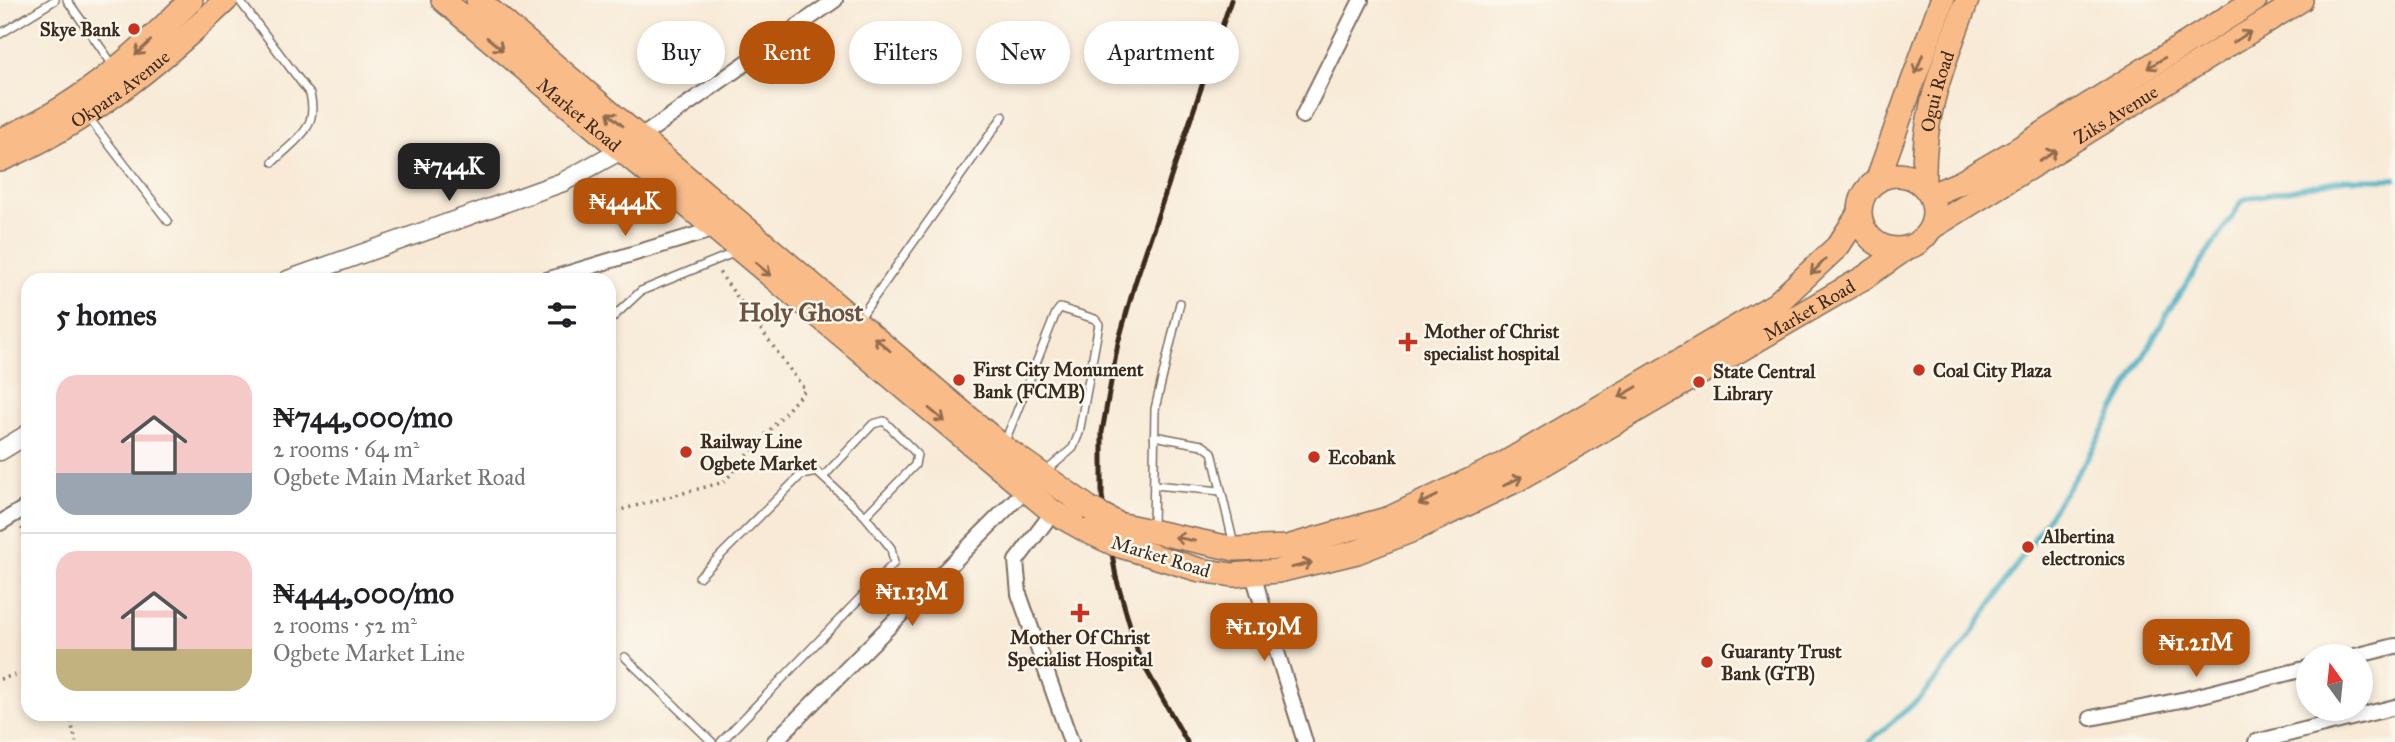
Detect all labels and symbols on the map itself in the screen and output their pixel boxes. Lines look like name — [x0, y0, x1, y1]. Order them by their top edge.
place label: Skye Bank — [40, 18, 121, 42]
marker: Skye Bank — [126, 21, 142, 37]
one-way arrow — [2231, 29, 2251, 43]
one-way arrow — [486, 36, 504, 52]
one-way arrow — [134, 40, 152, 56]
street label: Okpara Avenue — [67, 45, 175, 133]
street label: Ogui Road — [1916, 47, 1959, 134]
one-way arrow — [1912, 53, 1925, 75]
one-way arrow — [2147, 55, 2166, 70]
street label: Market Road — [532, 73, 626, 157]
street label: Ziks Avenue — [2070, 80, 2162, 149]
one-way arrow — [606, 111, 624, 127]
pin: ₦744K — [400, 144, 498, 203]
one-way arrow — [2038, 148, 2057, 163]
pin: ₦444K — [576, 178, 674, 238]
one-way arrow — [1809, 258, 1826, 275]
one-way arrow — [754, 261, 772, 277]
street label: Market Road — [1759, 274, 1860, 346]
district label: Holy Ghost — [738, 296, 864, 328]
place label: Mother of Christ specialist hospital — [1424, 320, 1560, 366]
marker: Mother of Christ specialist hospital — [1398, 332, 1418, 352]
one-way arrow — [874, 336, 892, 352]
place label: First City Monument Bank (FCMB) — [973, 358, 1144, 404]
place label: Coal City Plaza — [1933, 359, 2053, 383]
place label: State Central Library — [1713, 360, 1816, 406]
marker: Coal City Plaza — [1911, 362, 1927, 378]
marker: First City Monument Bank (FCMB) — [951, 372, 967, 388]
marker: State Central Library — [1691, 374, 1707, 390]
one-way arrow — [1619, 385, 1639, 399]
one-way arrow — [928, 407, 946, 423]
place label: Railway Line Ogbete Market — [700, 430, 817, 476]
marker: Railway Line Ogbete Market — [678, 444, 694, 460]
place label: Ecobank — [1328, 446, 1397, 469]
marker: Ecobank — [1306, 449, 1322, 465]
one-way arrow — [1502, 474, 1523, 488]
one-way arrow — [1418, 494, 1439, 507]
place label: Albertina electronics — [2040, 525, 2125, 570]
street label: Market Road — [1108, 531, 1214, 583]
one-way arrow — [1174, 531, 1197, 545]
marker: Albertina electronics — [2020, 539, 2036, 555]
one-way arrow — [1291, 558, 1313, 571]
pin: ₦1.13M — [855, 568, 969, 628]
marker: Mother Of Christ Specialist Hospital — [1070, 603, 1090, 623]
pin: ₦1.19M — [1207, 604, 1321, 663]
pin: ₦1.21M — [2139, 620, 2253, 679]
place label: Mother Of Christ Specialist Hospital — [1007, 626, 1153, 672]
place label: Guaranty Trust Bank (GTB) — [1721, 640, 1842, 686]
north arrow — [2296, 644, 2373, 721]
marker: Guaranty Trust Bank (GTB) — [1699, 654, 1715, 670]

